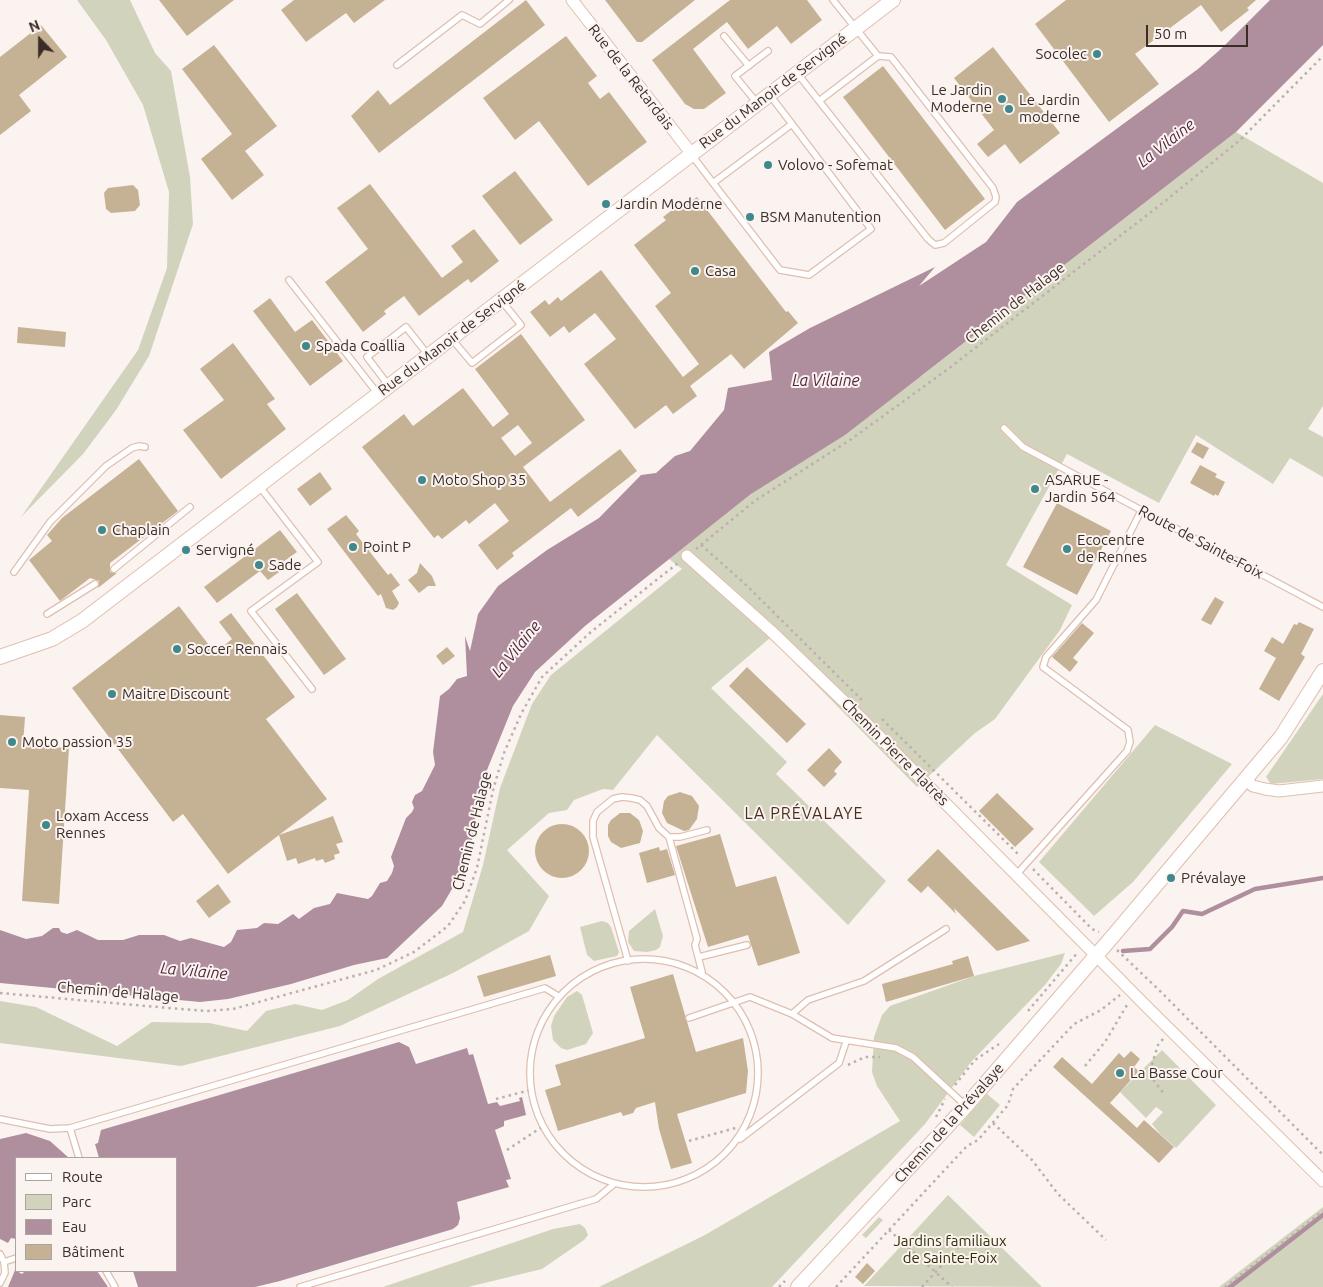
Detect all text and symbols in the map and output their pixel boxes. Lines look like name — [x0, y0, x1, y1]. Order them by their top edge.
north arrow — [15, 15, 65, 65]
scale bar — [1148, 15, 1250, 47]
text: N — [27, 17, 42, 35]
street label: Rue de la Retardais — [584, 21, 678, 133]
text: 50 m — [1154, 25, 1187, 42]
street label: Rue du Manoir de Servigné — [696, 30, 850, 152]
place label: Socolec — [1035, 45, 1087, 63]
marker: Socolec — [1091, 48, 1103, 60]
place label: Le Jardin Moderne — [931, 81, 992, 116]
place label: Le Jardin moderne — [1019, 91, 1080, 126]
marker: Le Jardin Moderne — [996, 93, 1008, 105]
marker: Le Jardin moderne — [1003, 103, 1015, 115]
water label: La Vilaine — [1134, 115, 1198, 171]
place label: Volovo - Sofemat — [778, 156, 893, 174]
marker: Volovo - Sofemat — [762, 159, 774, 171]
place label: Jardin Moderne — [616, 195, 723, 213]
marker: Jardin Moderne — [600, 198, 612, 210]
place label: BSM Manutention — [760, 208, 881, 226]
marker: BSM Manutention — [744, 211, 756, 223]
street label: Chemin de Halage — [961, 258, 1069, 348]
place label: Casa — [705, 262, 736, 280]
marker: Casa — [689, 265, 701, 277]
street label: Rue du Manoir de Servigné — [375, 277, 529, 399]
place label: Spada Coallia — [316, 337, 405, 355]
marker: Spada Coallia — [300, 340, 312, 352]
water label: La Vilaine — [792, 371, 860, 391]
place label: Moto Shop 35 — [432, 471, 526, 489]
place label: ASARUE - Jardin 564 — [1045, 471, 1116, 506]
marker: Moto Shop 35 — [416, 474, 428, 486]
marker: ASARUE - Jardin 564 — [1029, 483, 1041, 495]
street label: Route de Sainte-Foix — [1135, 501, 1267, 583]
place label: Chaplain — [112, 521, 170, 539]
marker: Chaplain — [96, 524, 108, 536]
place label: Ecocentre de Rennes — [1077, 531, 1147, 566]
place label: Point P — [363, 538, 411, 556]
place label: Servigné — [196, 541, 255, 559]
marker: Point P — [347, 541, 359, 553]
marker: Ecocentre de Rennes — [1061, 543, 1073, 555]
marker: Servigné — [180, 544, 192, 556]
place label: Sade — [269, 556, 302, 574]
marker: Sade — [253, 559, 265, 571]
water label: La Vilaine — [487, 617, 545, 681]
place label: Soccer Rennais — [187, 640, 287, 658]
marker: Soccer Rennais — [171, 643, 183, 655]
place label: Maitre Discount — [122, 685, 229, 703]
marker: Maitre Discount — [106, 688, 118, 700]
street label: Chemin Pierre Flatrès — [838, 695, 952, 809]
place label: Moto passion 35 — [22, 733, 133, 751]
marker: Moto passion 35 — [6, 736, 18, 748]
street label: Chemin de Halage — [449, 770, 495, 892]
district label: LA PRÉVALAYE — [743, 804, 865, 824]
place label: Loxam Access Rennes — [56, 807, 149, 842]
marker: Loxam Access Rennes — [40, 819, 52, 831]
place label: Prévalaye — [1181, 869, 1246, 887]
marker: Prévalaye — [1165, 872, 1177, 884]
water label: La Vilaine — [160, 959, 228, 983]
street label: Chemin de Halage — [57, 978, 179, 1006]
street label: Chemin de la Prévalaye — [890, 1059, 1008, 1187]
place label: La Basse Cour — [1130, 1064, 1223, 1082]
marker: La Basse Cour — [1114, 1067, 1126, 1079]
legend — [15, 1157, 178, 1272]
text: Route — [62, 1168, 103, 1185]
text: Parc — [62, 1193, 91, 1210]
text: Eau — [62, 1218, 87, 1235]
park label: Jardins familiaux de Sainte-Foix — [893, 1232, 1007, 1267]
text: Bâtiment — [62, 1243, 124, 1260]

